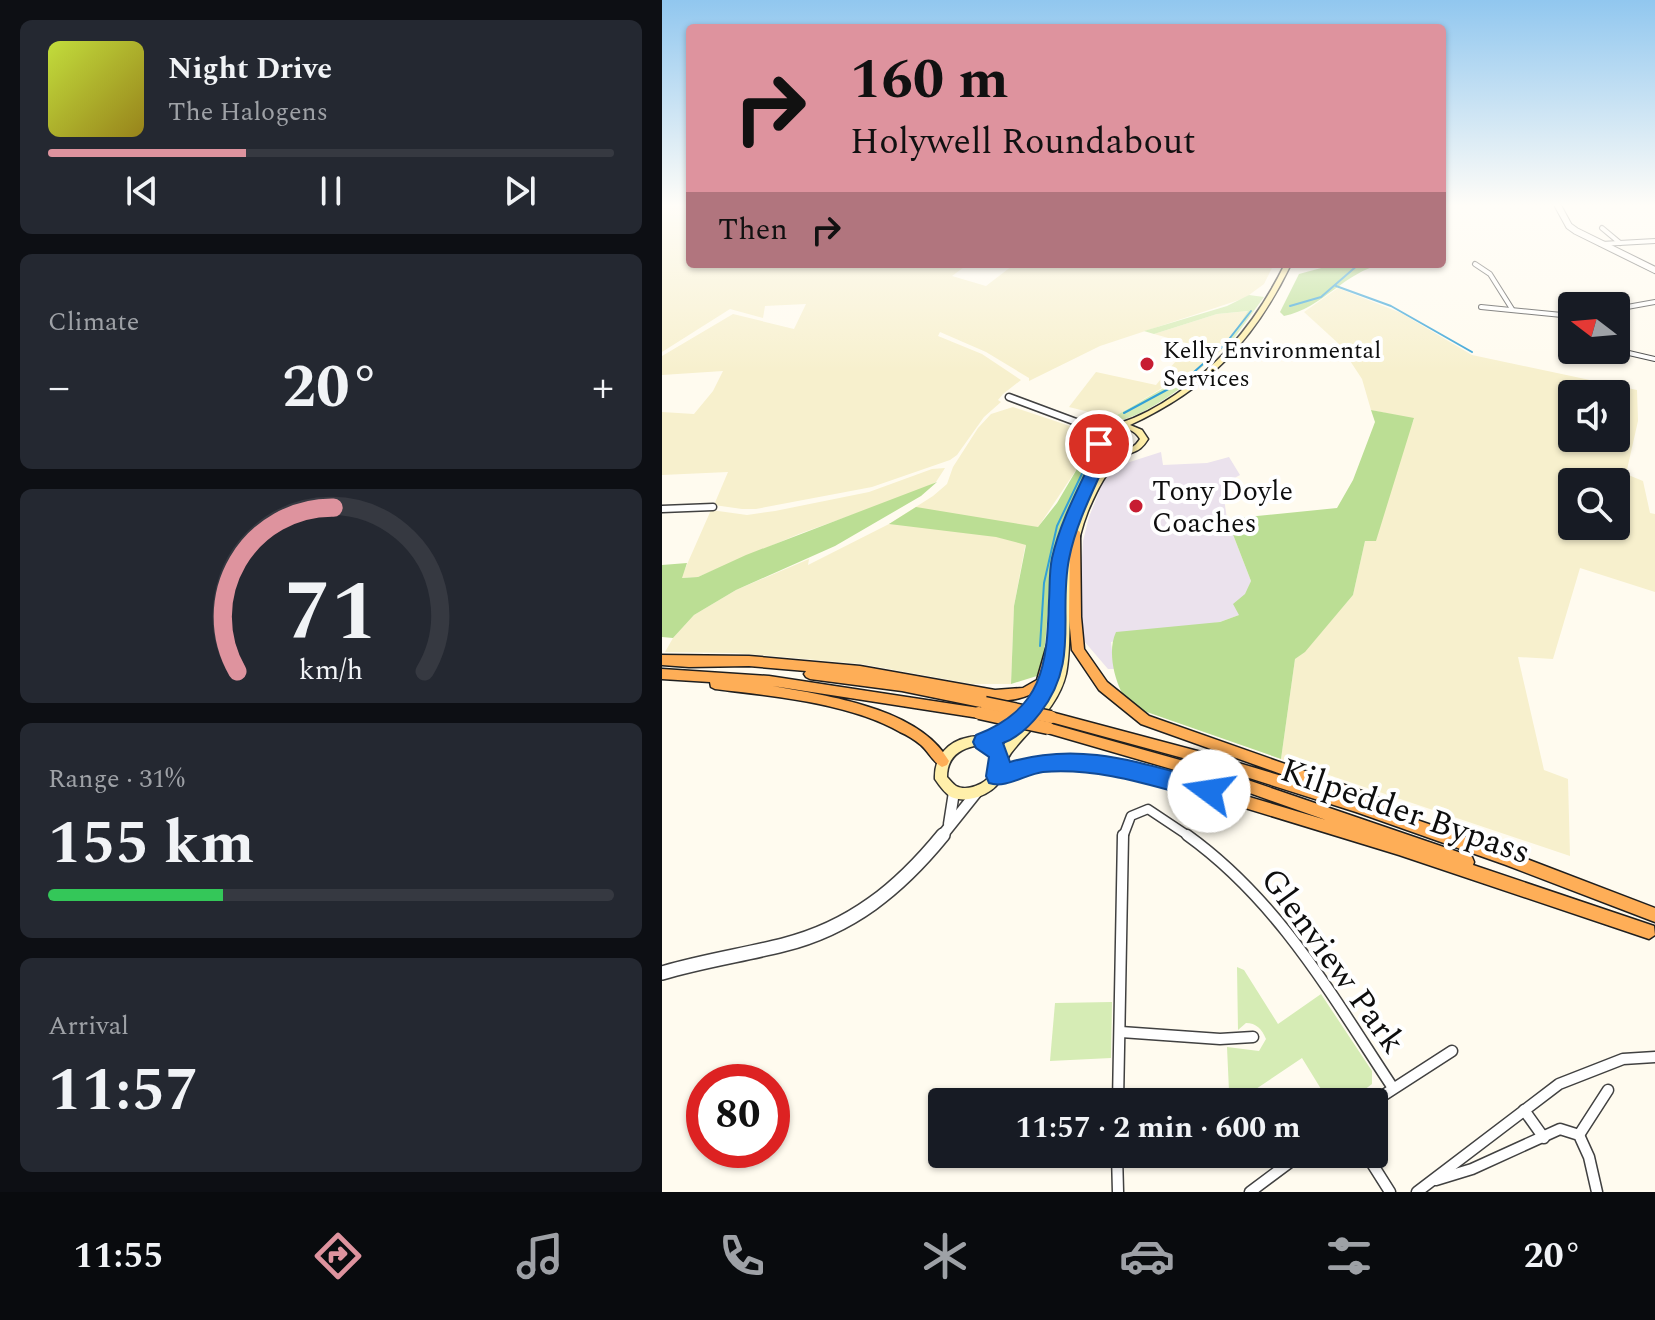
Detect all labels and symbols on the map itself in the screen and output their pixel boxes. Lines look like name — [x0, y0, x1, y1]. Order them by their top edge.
north arrow — [1558, 292, 1630, 364]
place label: Kelly Environmental Services — [1163, 333, 1381, 397]
marker: Kelly Environmental Services — [1138, 355, 1156, 373]
pin — [1065, 410, 1133, 478]
place label: Tony Doyle Coaches — [1152, 470, 1293, 545]
marker: Tony Doyle Coaches — [1127, 497, 1145, 515]
street label: Kilpedder Bypass — [1274, 745, 1537, 879]
position arrow — [1167, 749, 1251, 833]
street label: Glenview Park — [1247, 857, 1418, 1065]
speed limit sign: 80 — [686, 1064, 790, 1168]

